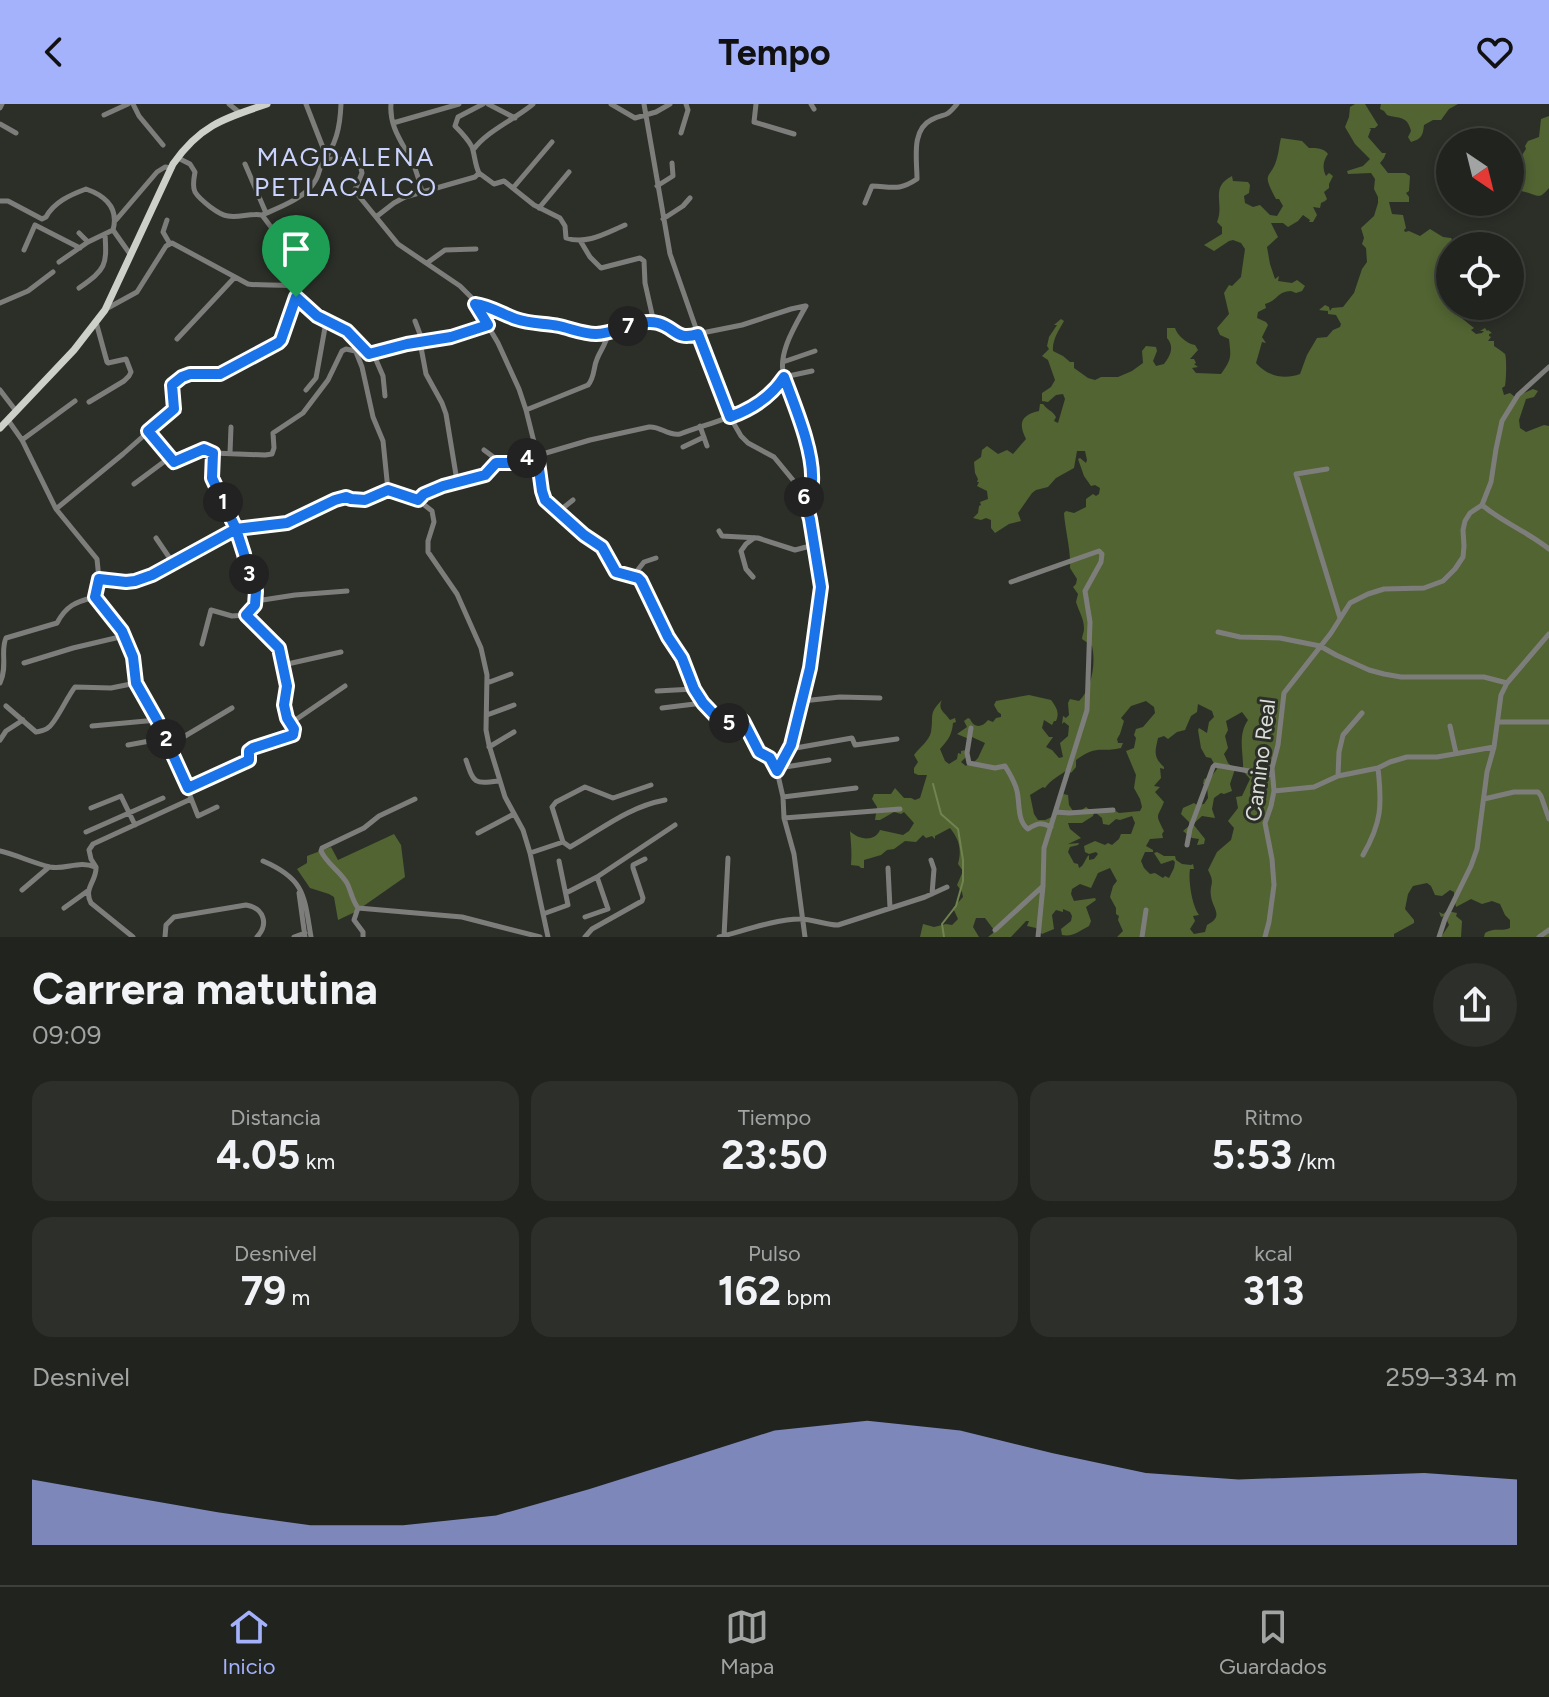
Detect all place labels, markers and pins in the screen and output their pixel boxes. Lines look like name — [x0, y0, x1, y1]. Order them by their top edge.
pin — [262, 215, 330, 297]
pin: 7 — [608, 306, 648, 346]
pin: 4 — [507, 438, 547, 478]
pin: 6 — [784, 477, 824, 517]
pin: 1 — [203, 482, 243, 522]
pin: 3 — [229, 554, 269, 594]
pin: 5 — [709, 703, 749, 743]
pin: 2 — [146, 719, 186, 759]

